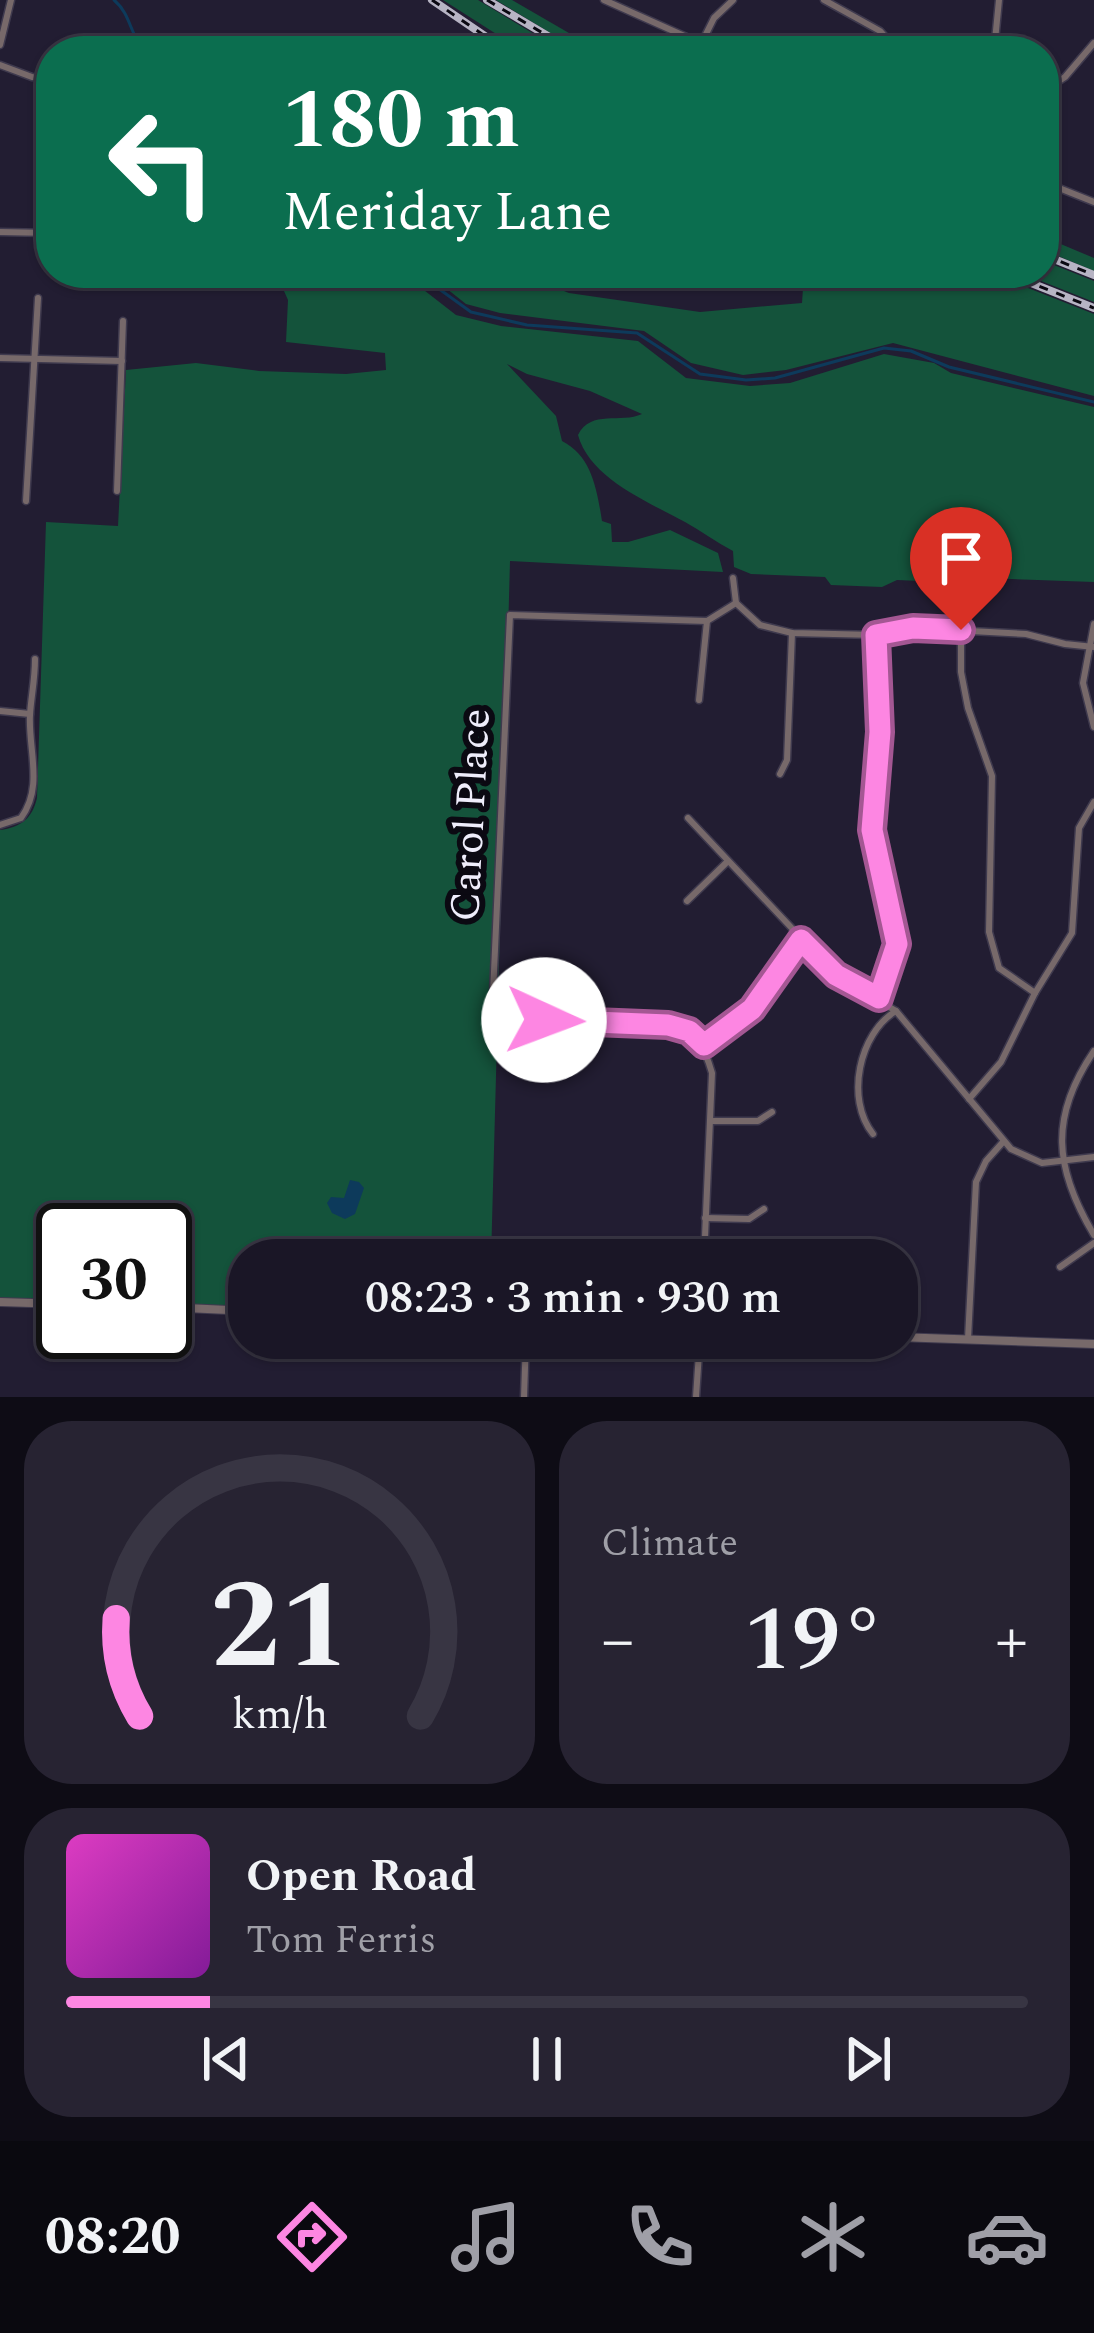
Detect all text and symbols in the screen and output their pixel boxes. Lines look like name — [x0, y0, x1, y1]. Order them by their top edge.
text: 180 m — [282, 57, 520, 185]
icon: left — [84, 84, 240, 240]
text: Meriday Lane — [282, 172, 612, 254]
pin — [910, 507, 1012, 630]
icon: arrive — [928, 525, 994, 591]
street label: Carol Place — [434, 707, 508, 923]
position arrow — [481, 957, 607, 1083]
speed limit sign: 30 — [36, 1203, 192, 1359]
text: 08:23 · 3 min · 930 m — [365, 1264, 781, 1333]
text: Climate — [601, 1514, 738, 1573]
text: 21 — [209, 1533, 350, 1723]
text: 19° — [744, 1573, 885, 1710]
text: − — [601, 1591, 634, 1692]
text: + — [995, 1591, 1028, 1692]
text: km/h — [231, 1682, 328, 1747]
text: Open Road — [246, 1842, 477, 1911]
text: Tom Ferris — [246, 1911, 436, 1970]
icon: previous — [193, 2026, 259, 2092]
icon: pause — [514, 2026, 580, 2092]
icon: next — [835, 2026, 901, 2092]
icon: directions — [270, 2195, 354, 2279]
icon: music — [444, 2195, 528, 2279]
icon: phone — [618, 2195, 702, 2279]
icon: climate — [791, 2195, 875, 2279]
icon: car — [965, 2195, 1049, 2279]
text: 08:20 — [45, 2196, 181, 2278]

